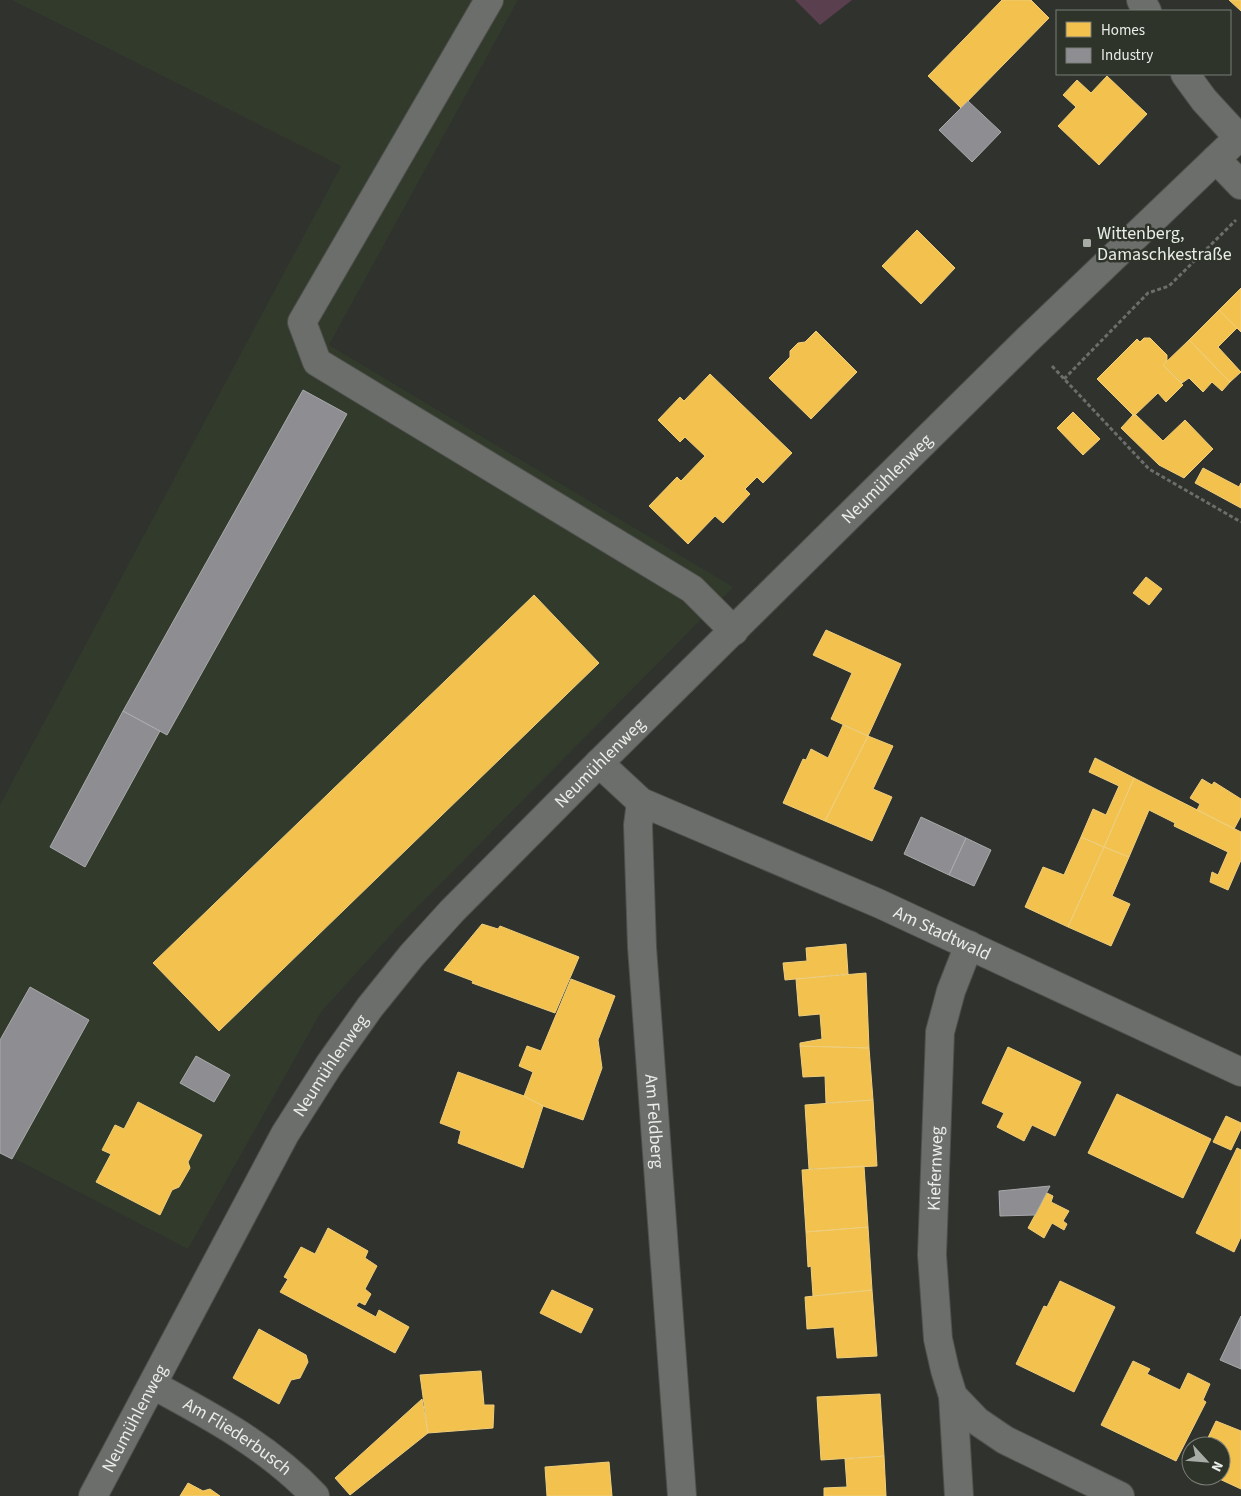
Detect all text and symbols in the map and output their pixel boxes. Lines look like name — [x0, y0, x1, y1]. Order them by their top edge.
legend — [1056, 10, 1231, 75]
text: Homes — [1101, 20, 1145, 41]
text: Industry — [1101, 45, 1153, 66]
place label: Wittenberg, Damaschkestraße — [1097, 221, 1232, 267]
marker: Wittenberg, Damaschkestraße — [1081, 237, 1093, 249]
street label: Neumühlenweg — [836, 428, 938, 530]
street label: Neumühlenweg — [549, 712, 651, 814]
street label: Am Stadtwald — [889, 900, 995, 967]
street label: Neumühlenweg — [287, 1009, 374, 1122]
street label: Am Feldberg — [638, 1073, 670, 1169]
street label: Kiefernweg — [922, 1126, 950, 1211]
street label: Neumühlenweg — [96, 1360, 174, 1477]
street label: Am Fliederbusch — [178, 1392, 297, 1481]
north arrow — [1181, 1436, 1231, 1486]
text: N — [1206, 1458, 1228, 1475]

